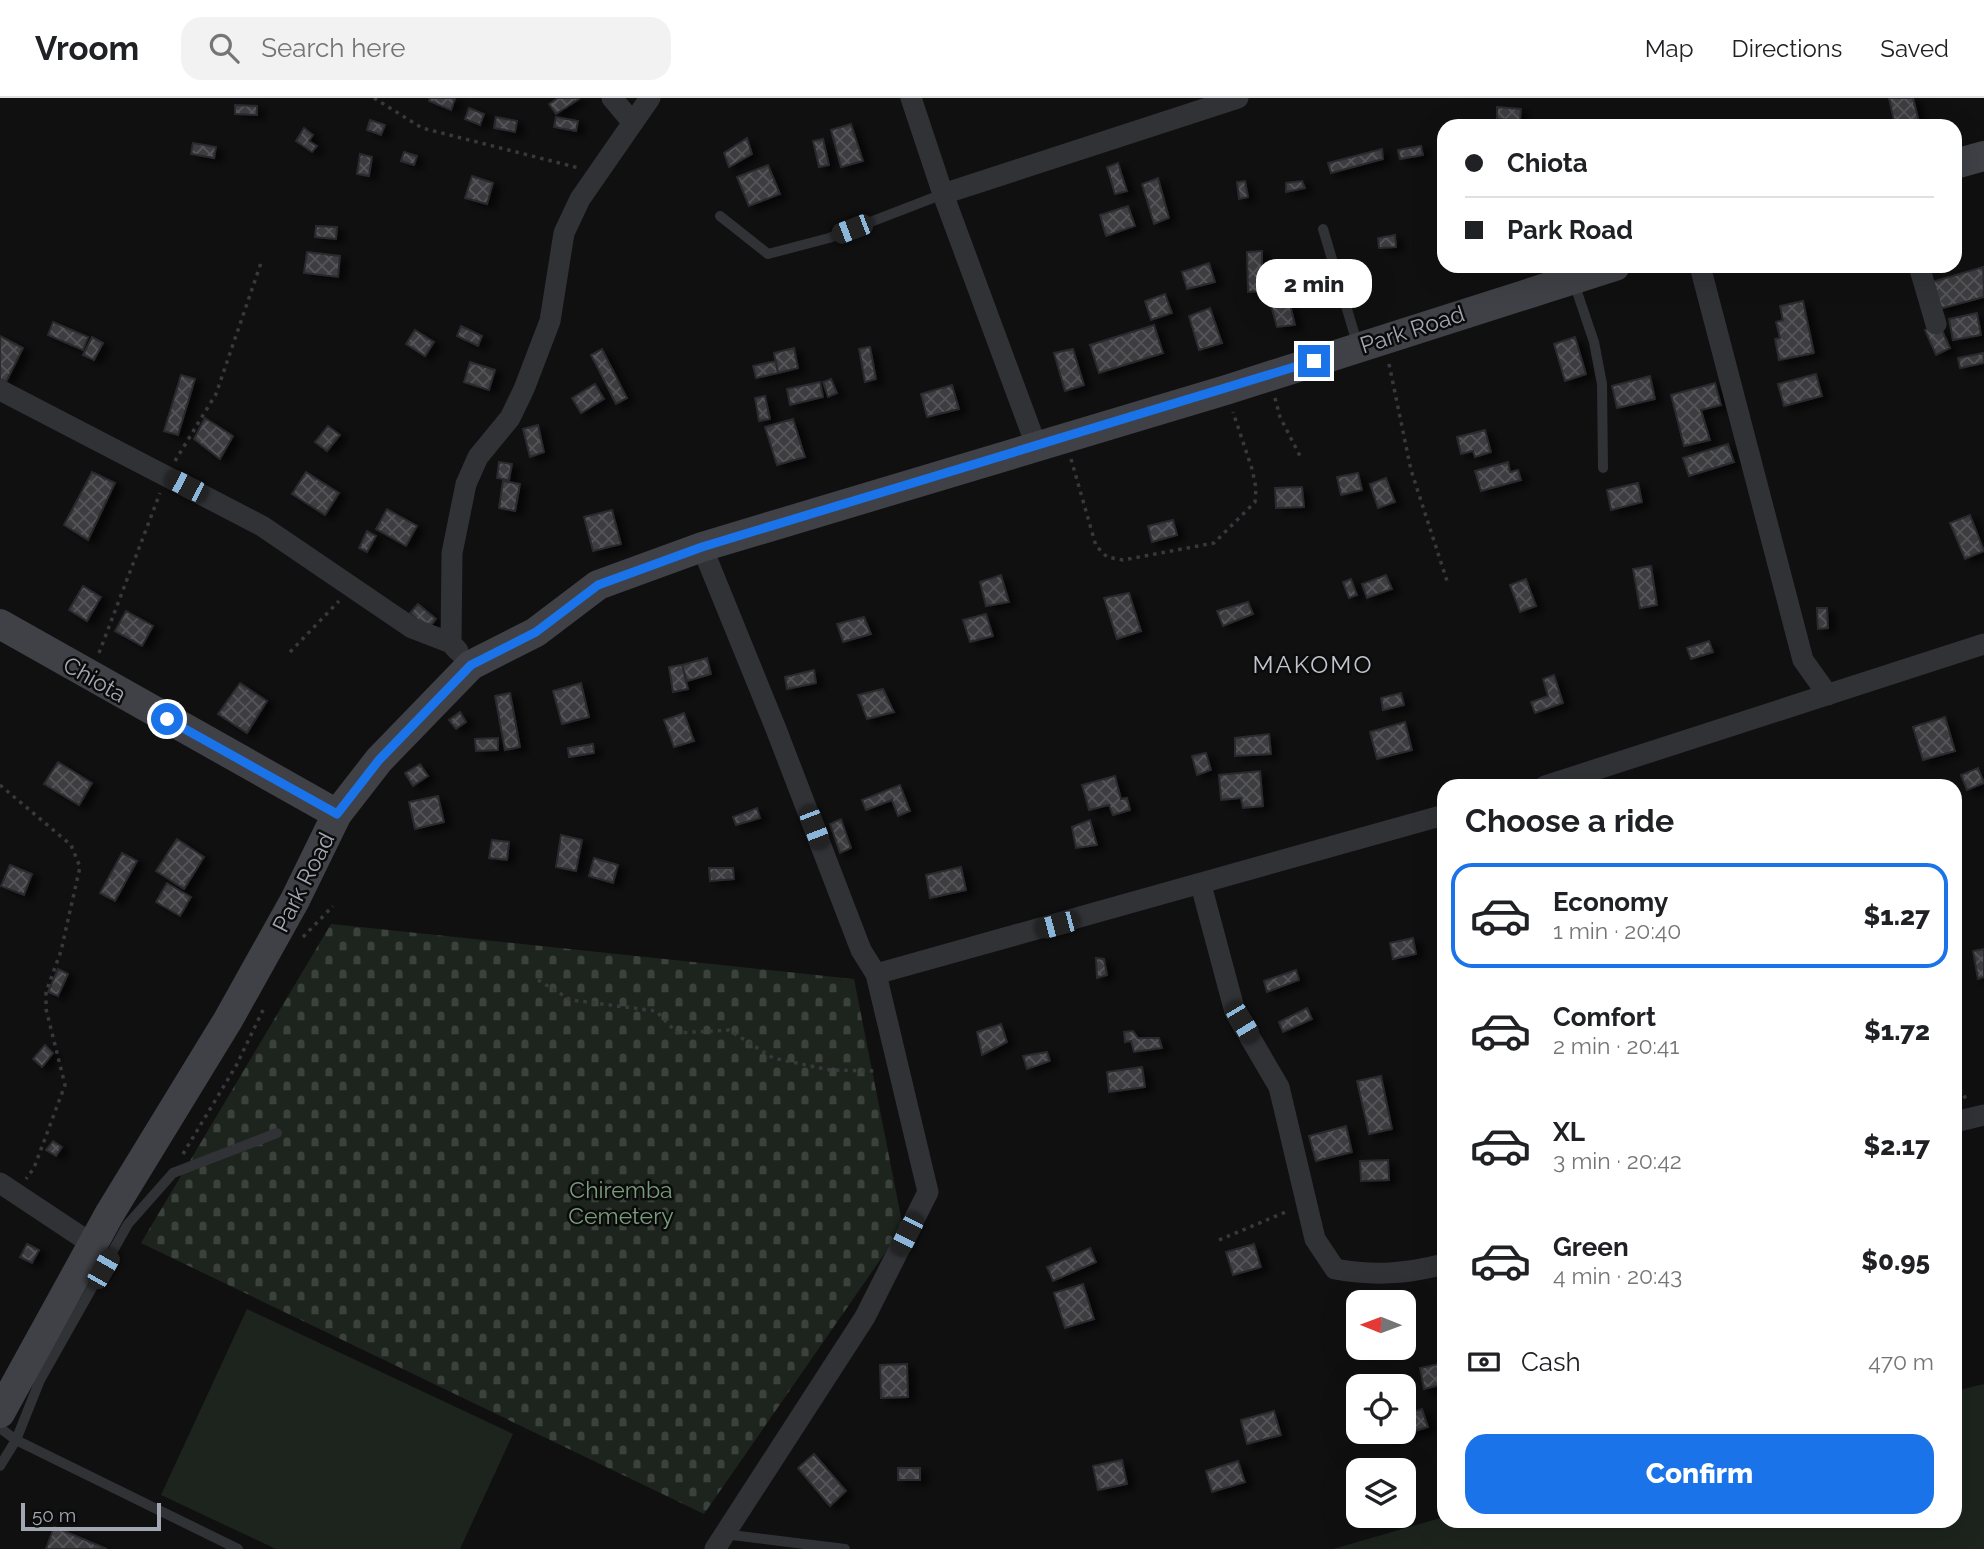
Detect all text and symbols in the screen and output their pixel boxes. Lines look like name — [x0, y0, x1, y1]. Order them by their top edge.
search box — [181, 17, 671, 80]
text: Vroom — [35, 29, 139, 68]
icon: search — [205, 29, 243, 67]
text: Search here — [261, 33, 406, 63]
text: Map — [1645, 34, 1694, 63]
text: Directions — [1732, 34, 1842, 63]
text: Saved — [1880, 34, 1949, 63]
text: Chiota — [1507, 148, 1588, 178]
car — [829, 212, 876, 246]
text: Park Road — [1507, 215, 1633, 245]
callout: 2 min — [1256, 260, 1372, 308]
text: 2 min — [1284, 270, 1344, 297]
street label: Park Road — [1356, 299, 1468, 359]
route end — [1298, 345, 1330, 377]
car — [163, 467, 210, 505]
street label: Chiota — [59, 650, 131, 708]
district label: MAKOMO — [1253, 650, 1373, 679]
route start — [151, 703, 183, 735]
text: Choose a ride — [1465, 802, 1674, 839]
car — [797, 804, 832, 850]
street label: Park Road — [266, 828, 340, 936]
icon: car — [1469, 884, 1532, 947]
text: Economy — [1553, 887, 1668, 917]
text: $1.27 — [1864, 901, 1930, 931]
car — [1034, 909, 1081, 941]
text: 1 min · 20:40 — [1553, 917, 1681, 944]
car — [1223, 999, 1262, 1045]
icon: car — [1469, 999, 1532, 1062]
text: Comfort — [1553, 1002, 1656, 1032]
text: $1.72 — [1864, 1016, 1930, 1046]
text: 2 min · 20:41 — [1553, 1032, 1679, 1059]
icon: car — [1469, 1114, 1532, 1177]
text: XL — [1553, 1117, 1585, 1147]
text: $2.17 — [1864, 1131, 1930, 1161]
text: 3 min · 20:42 — [1553, 1147, 1682, 1174]
park label: Chiremba Cemetery — [568, 1176, 674, 1229]
car — [889, 1211, 926, 1257]
icon: car — [1469, 1229, 1532, 1292]
text: Green — [1553, 1232, 1629, 1262]
car — [84, 1246, 123, 1292]
text: $0.95 — [1861, 1246, 1930, 1276]
text: 4 min · 20:43 — [1553, 1262, 1682, 1289]
north arrow — [1346, 1290, 1416, 1360]
map controls — [1346, 1290, 1416, 1528]
icon: cash — [1465, 1343, 1503, 1381]
text: Cash — [1521, 1347, 1581, 1377]
text: 470 m — [1868, 1348, 1934, 1375]
button: locate — [1346, 1374, 1416, 1444]
button: Confirm — [1465, 1434, 1934, 1514]
button: layers — [1346, 1458, 1416, 1528]
scale bar — [21, 1500, 161, 1532]
text: 50 m — [32, 1504, 76, 1526]

